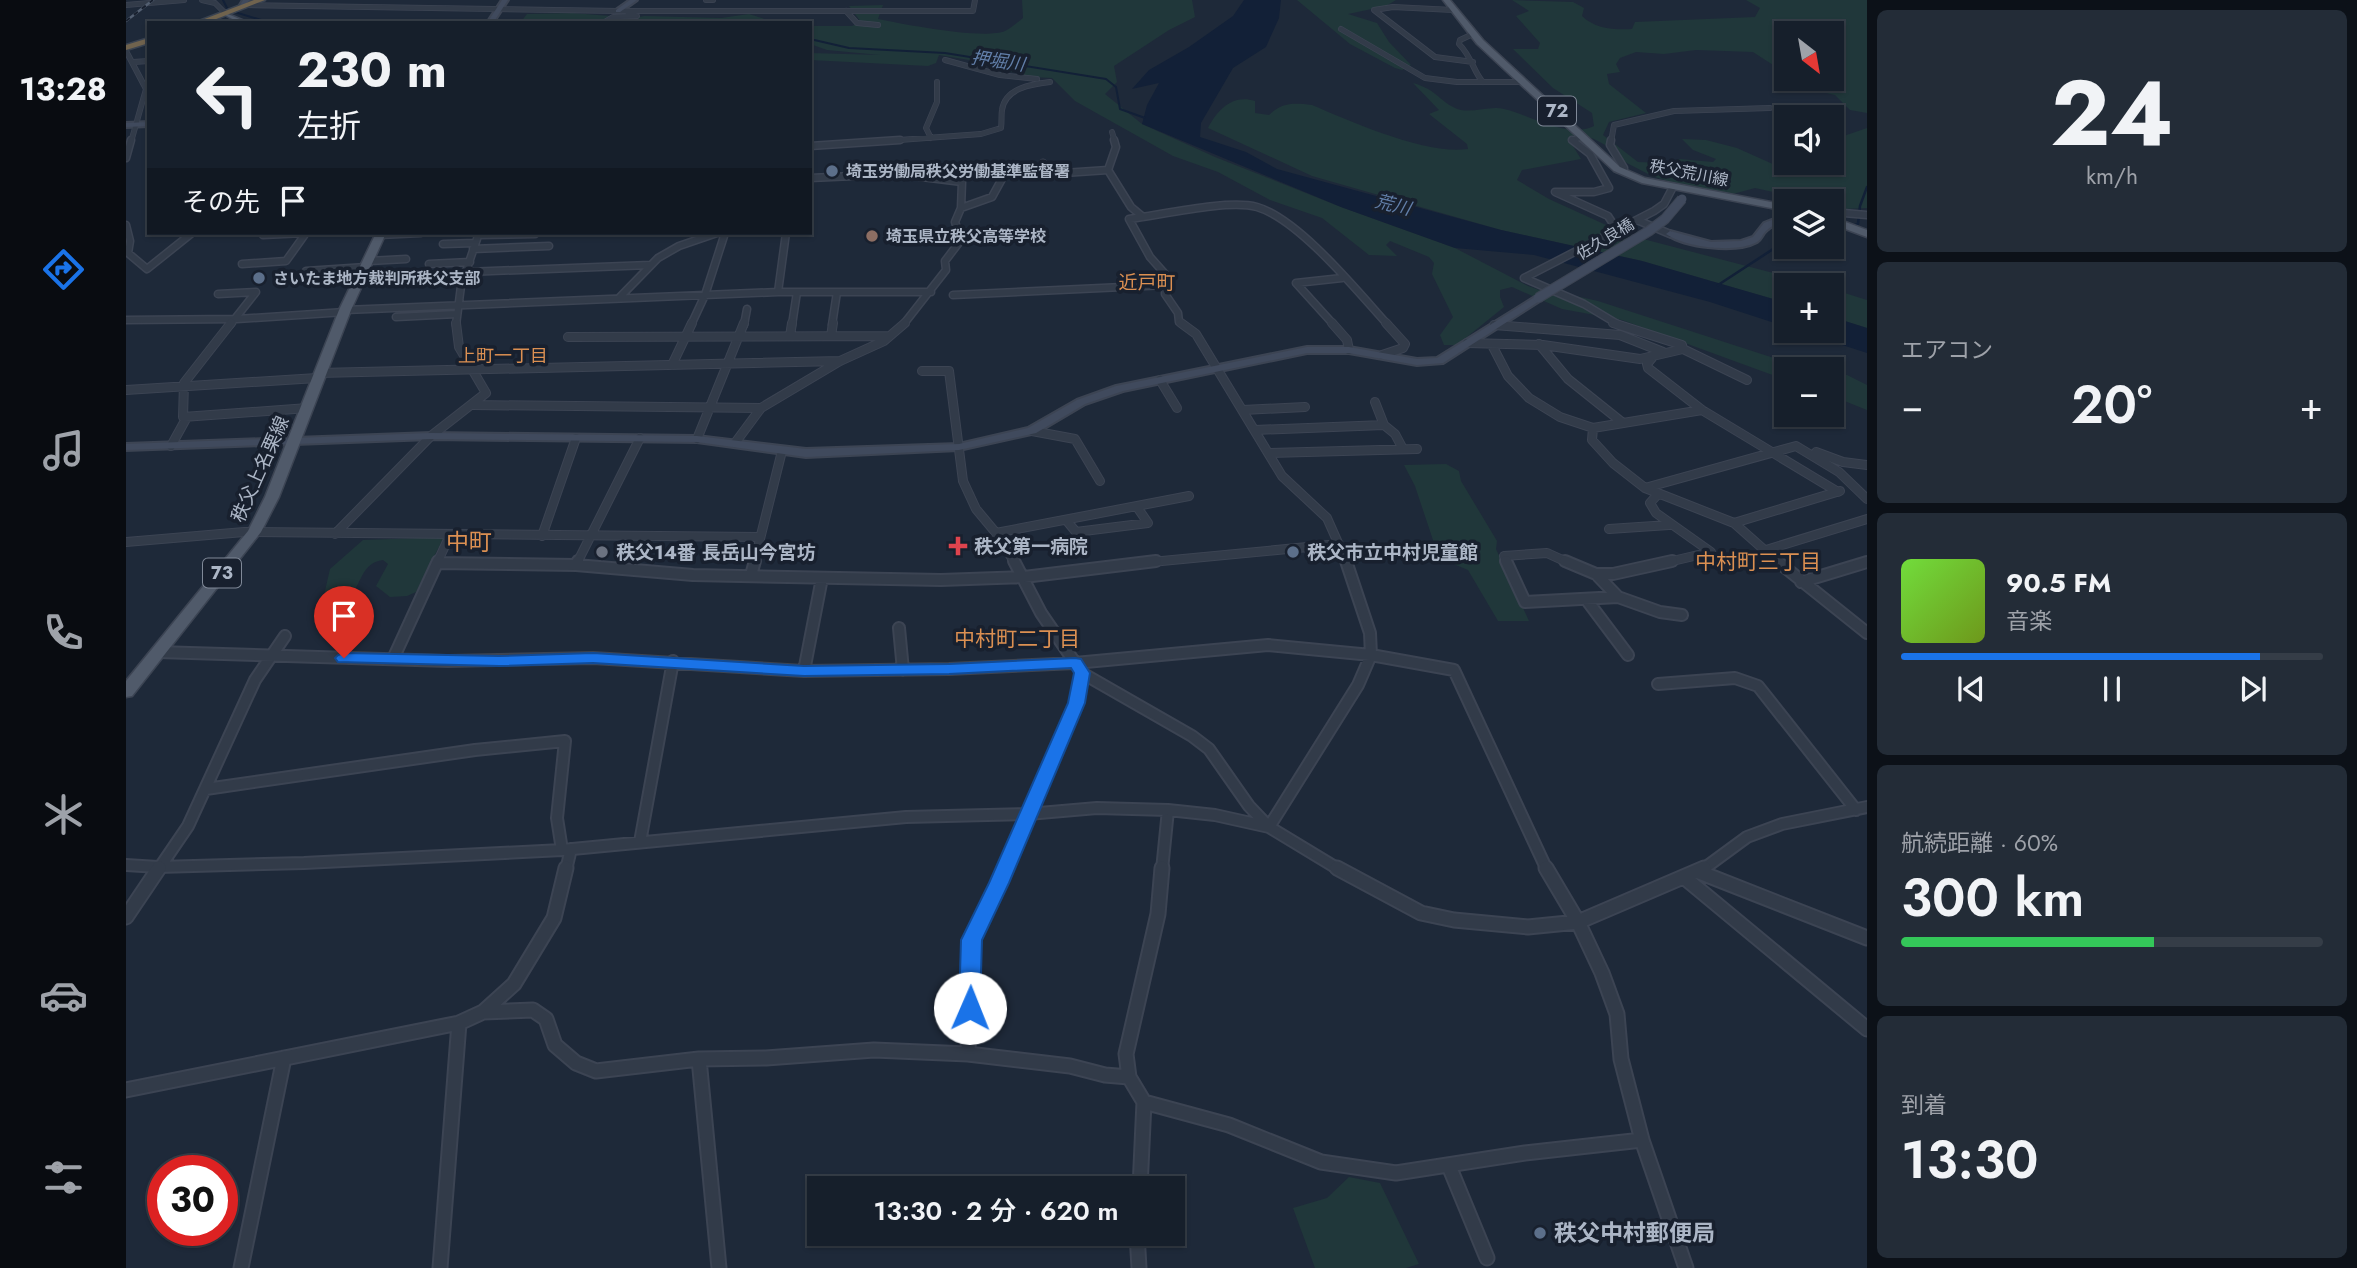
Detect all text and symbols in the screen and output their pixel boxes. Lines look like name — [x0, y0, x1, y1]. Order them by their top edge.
north arrow — [1774, 21, 1844, 91]
map controls — [1774, 21, 1844, 427]
text: 230 m — [297, 35, 447, 105]
water label: 押堀川 — [969, 44, 1029, 78]
text: 24 — [2050, 48, 2174, 179]
icon: left — [182, 49, 273, 140]
text: 13:28 — [19, 66, 107, 112]
road number: 72 — [1538, 96, 1576, 126]
text: 左折 — [297, 103, 361, 149]
button: sound — [1774, 105, 1844, 175]
street label: 秩父荒川線 — [1648, 154, 1730, 192]
text: km/h — [2086, 159, 2138, 193]
place label: 埼玉労働局秩父労働基準監督署 — [846, 160, 1070, 183]
marker: 埼玉労働局秩父労働基準監督署 — [824, 163, 840, 179]
icon: arrive — [274, 182, 312, 220]
text: その先 — [182, 183, 260, 221]
water label: 荒川 — [1372, 188, 1416, 222]
button: layers — [1774, 189, 1844, 259]
street label: 佐久良橋 — [1572, 213, 1638, 265]
place label: 埼玉県立秩父高等学校 — [886, 225, 1046, 248]
marker: 埼玉県立秩父高等学校 — [864, 228, 880, 244]
icon: directions — [39, 245, 88, 294]
place label: さいたま地方裁判所秩父支部 — [273, 267, 481, 290]
district label: 近戸町 — [1118, 269, 1176, 296]
marker: さいたま地方裁判所秩父支部 — [251, 270, 267, 286]
button: + — [1774, 273, 1844, 343]
text: エアコン — [1901, 333, 1993, 367]
district label: 上町一丁目 — [458, 343, 548, 369]
button: − — [1774, 357, 1844, 427]
text: 20° — [2071, 367, 2152, 443]
text: − — [1901, 378, 1923, 433]
text: + — [2300, 378, 2323, 433]
street label: 秩父上名栗線 — [224, 411, 296, 527]
icon: music — [39, 426, 88, 475]
district label: 中町 — [446, 525, 492, 559]
place label: 秩父第一病院 — [974, 533, 1088, 560]
marker: 秩父第一病院 — [948, 536, 968, 556]
place label: 秩父14番 長岳山今宮坊 — [616, 539, 816, 566]
place label: 秩父市立中村児童館 — [1307, 539, 1478, 566]
marker: 秩父14番 長岳山今宮坊 — [594, 544, 610, 560]
marker: 秩父市立中村児童館 — [1285, 544, 1301, 560]
district label: 中村町三丁目 — [1695, 547, 1821, 577]
road number: 73 — [203, 558, 241, 588]
text: 90.5 FM — [2006, 564, 2111, 602]
pin — [314, 586, 374, 658]
icon: arrive — [325, 597, 363, 635]
text: 音楽 — [2006, 604, 2052, 638]
icon: phone — [39, 608, 88, 657]
district label: 中村町二丁目 — [954, 624, 1080, 654]
icon: previous — [1952, 670, 1990, 708]
icon: pause — [2093, 670, 2131, 708]
icon: next — [2234, 670, 2272, 708]
icon: climate — [39, 790, 88, 839]
text: 航続距離 · 60% — [1901, 826, 2058, 860]
text: 300 km — [1901, 860, 2084, 936]
icon: car — [39, 971, 88, 1020]
position arrow — [933, 971, 1007, 1045]
text: 到着 — [1901, 1088, 1947, 1122]
text: 13:30 — [1901, 1122, 2038, 1198]
icon: filters — [39, 1153, 88, 1202]
speed limit sign: 30 — [147, 1155, 238, 1246]
text: 13:30 · 2 分 · 620 m — [874, 1192, 1118, 1230]
place label: 秩父中村郵便局 — [1554, 1216, 1715, 1250]
marker: 秩父中村郵便局 — [1532, 1225, 1548, 1241]

